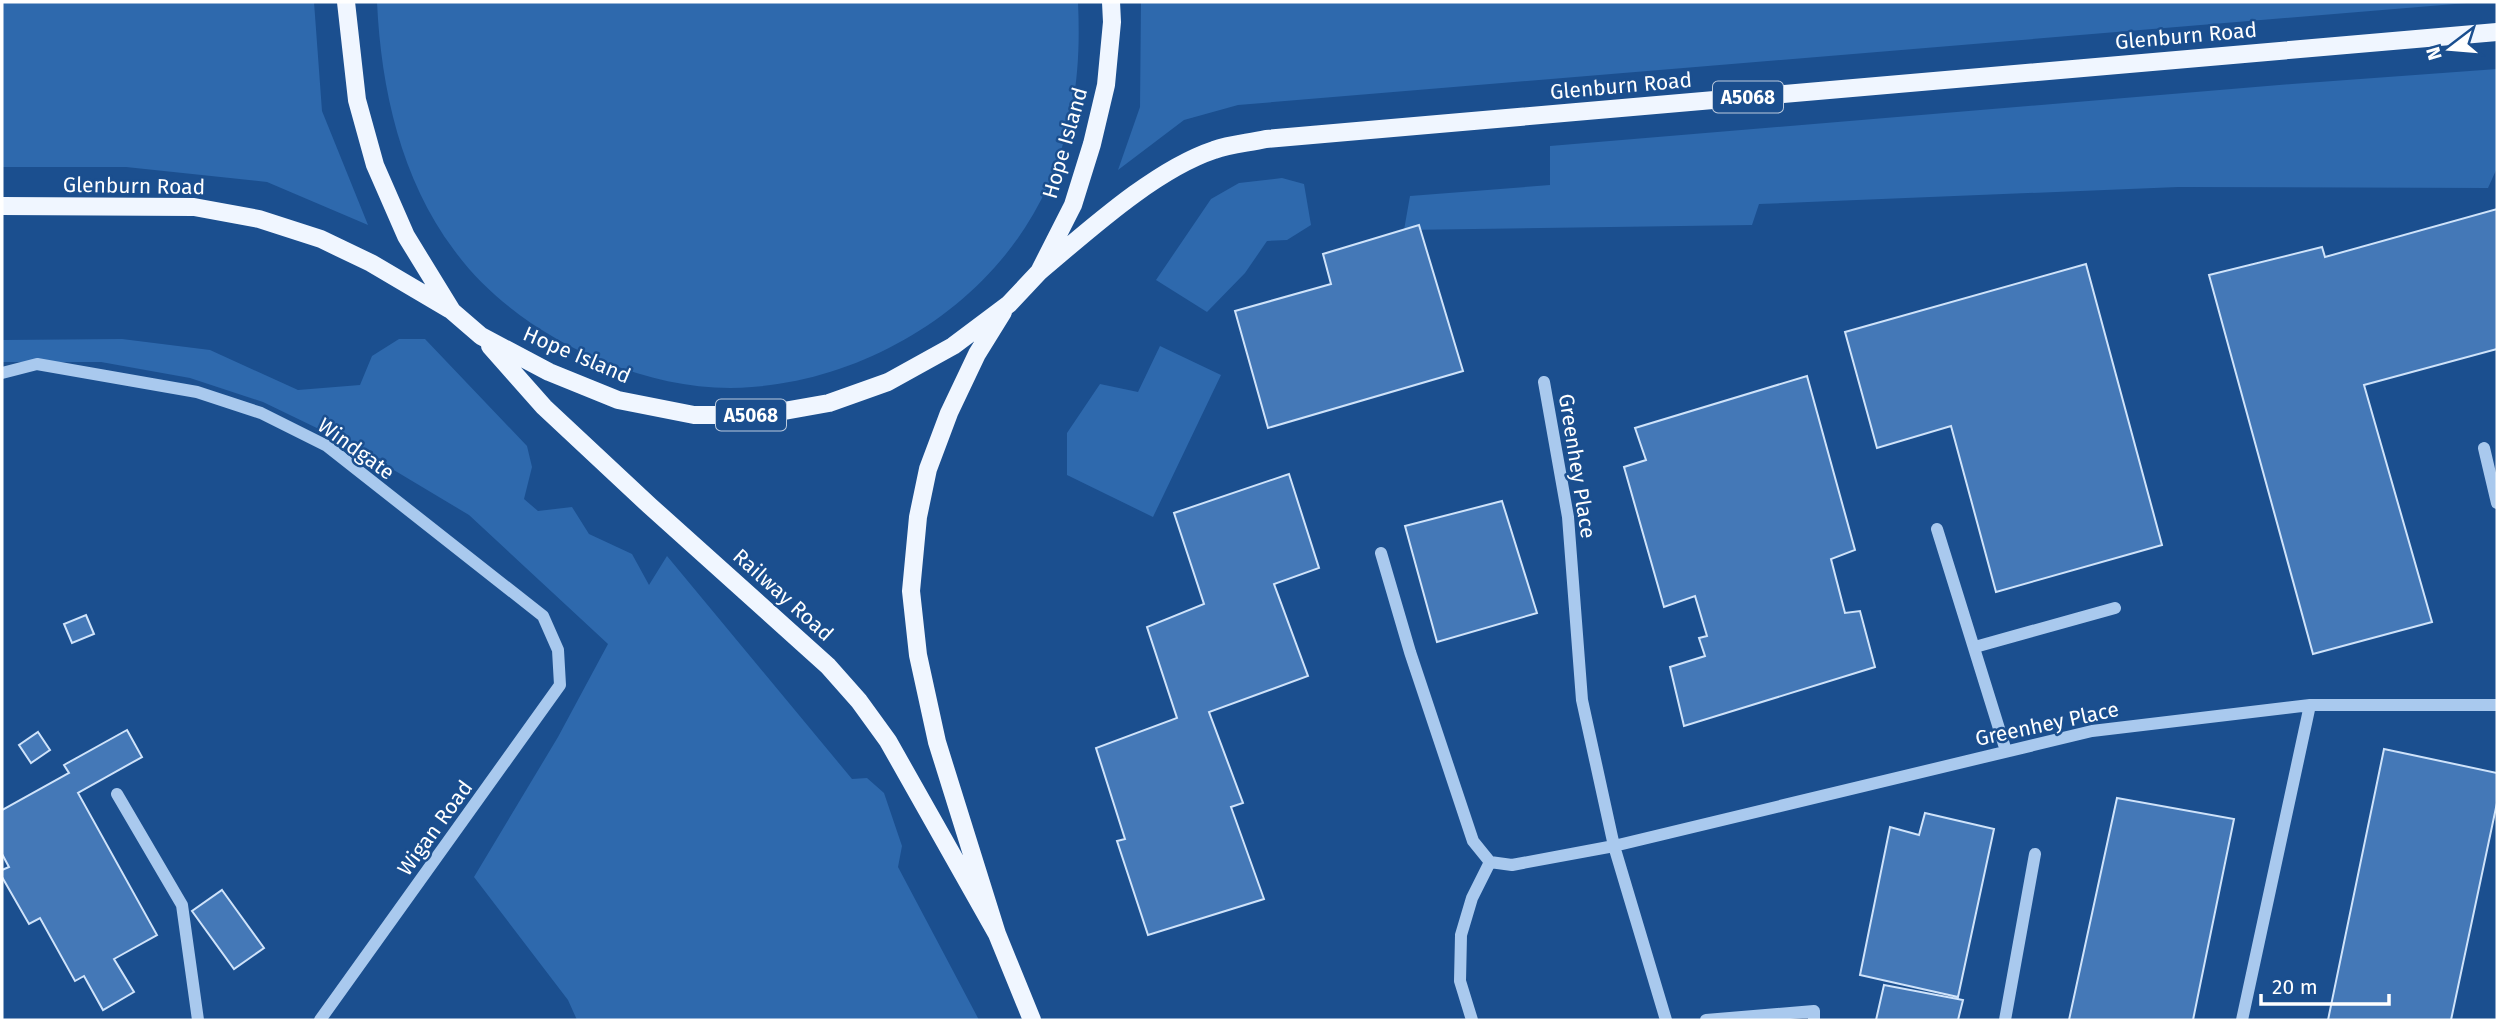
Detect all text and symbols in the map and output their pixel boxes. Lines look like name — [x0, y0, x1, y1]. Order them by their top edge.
north arrow — [2415, 14, 2485, 84]
street label: Glenburn Road — [2114, 17, 2258, 55]
text: N — [2421, 44, 2447, 63]
street label: Glenburn Road — [1549, 67, 1693, 105]
road number: A5068 — [1713, 82, 1783, 113]
street label: Hope Island — [1037, 84, 1093, 202]
street label: Glenburn Road — [63, 172, 205, 200]
street label: Hope Island — [519, 321, 635, 389]
street label: Greenhey Place — [1553, 392, 1601, 540]
road number: A5068 — [716, 400, 786, 430]
street label: Windgate — [312, 412, 400, 486]
street label: Railway Road — [727, 543, 839, 647]
street label: Greenhey Place — [1973, 696, 2121, 752]
street label: Wigan Road — [392, 775, 478, 881]
scale bar — [2261, 962, 2389, 1006]
text: 20 m — [2272, 974, 2318, 1000]

